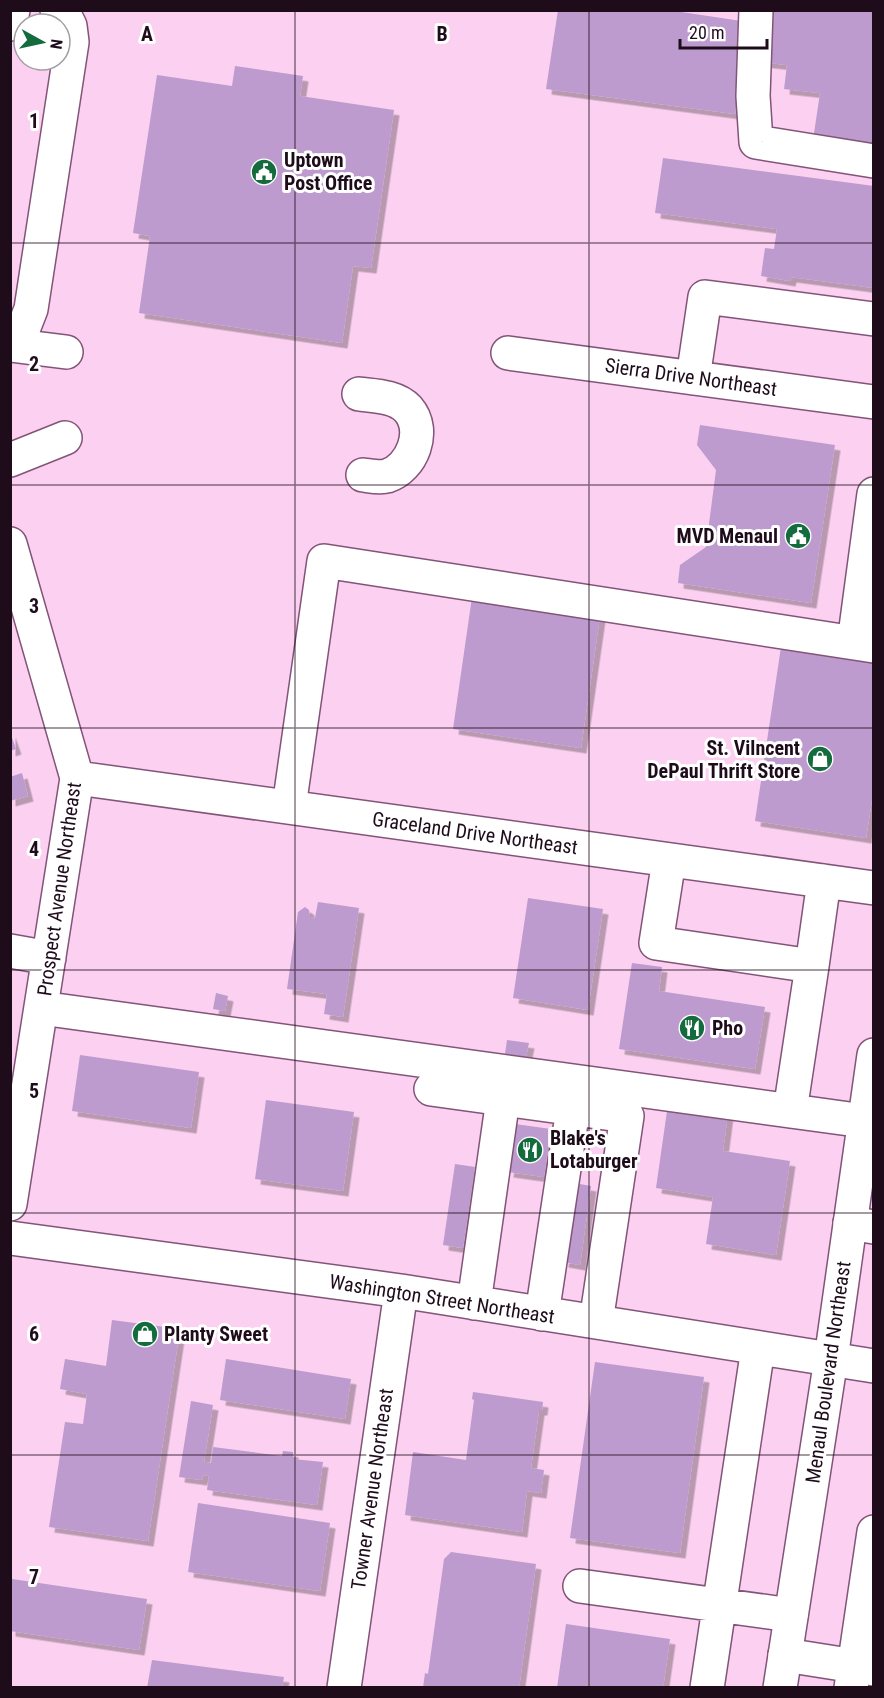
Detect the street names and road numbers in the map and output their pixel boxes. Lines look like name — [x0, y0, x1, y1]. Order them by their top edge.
street label: Sierra Drive Northeast — [603, 353, 779, 401]
street label: Prospect Avenue Northeast — [32, 780, 86, 998]
street label: Graceland Drive Northeast — [371, 807, 579, 859]
street label: Menaul Boulevard Northeast — [801, 1259, 855, 1485]
street label: Washington Street Northeast — [328, 1269, 556, 1329]
street label: Towner Avenue Northeast — [346, 1387, 398, 1591]

